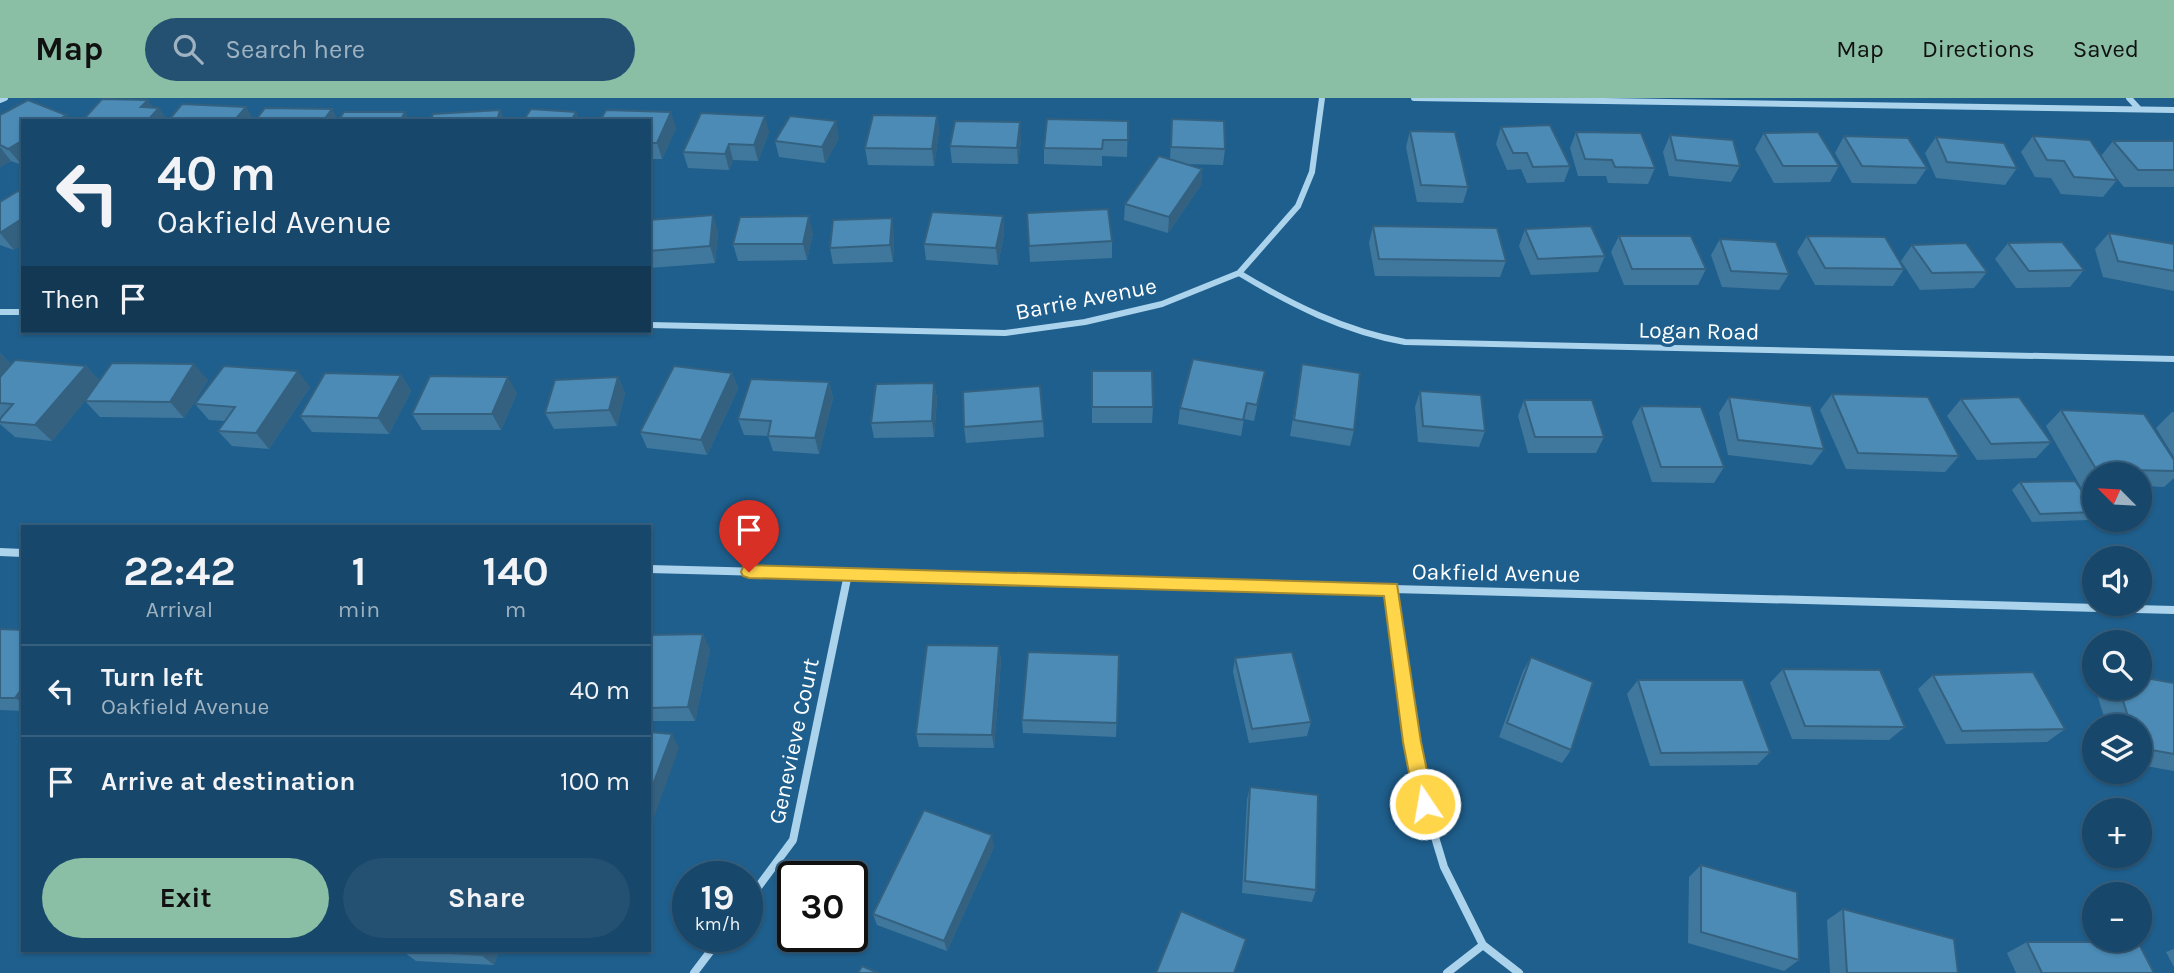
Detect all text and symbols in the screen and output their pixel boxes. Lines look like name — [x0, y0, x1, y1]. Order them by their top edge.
search box — [145, 18, 635, 81]
text: Map — [35, 30, 103, 68]
icon: search — [169, 30, 207, 68]
text: Search here — [225, 34, 365, 65]
text: Map — [1836, 35, 1884, 63]
text: Directions — [1922, 35, 2035, 63]
text: Saved — [2073, 35, 2139, 63]
text: 40 m — [157, 145, 276, 202]
icon: left — [42, 147, 133, 238]
text: Oakfield Avenue — [157, 204, 391, 241]
street label: Barrie Avenue — [1013, 272, 1159, 326]
icon: arrive — [114, 280, 152, 318]
text: Then — [42, 284, 100, 315]
street label: Logan Road — [1638, 316, 1760, 346]
north arrow — [2082, 462, 2152, 532]
map controls — [2082, 462, 2152, 952]
pin — [719, 500, 779, 572]
icon: arrive — [730, 511, 768, 549]
text: 22:42 — [123, 546, 236, 596]
text: 1 — [352, 546, 366, 596]
text: 140 — [482, 546, 549, 596]
button: sound — [2082, 546, 2152, 616]
street label: Oakfield Avenue — [1412, 558, 1580, 588]
text: Arrival — [146, 596, 213, 623]
text: min — [338, 596, 380, 623]
text: m — [505, 596, 526, 623]
button: search — [2082, 630, 2152, 700]
street label: Genevieve Court — [763, 655, 825, 826]
text: Turn left — [101, 662, 203, 693]
icon: left — [42, 672, 80, 710]
text: 40 m — [570, 675, 630, 706]
text: Oakfield Avenue — [101, 693, 269, 720]
button: layers — [2082, 714, 2152, 784]
icon: arrive — [42, 763, 80, 801]
text: Arrive at destination — [101, 766, 355, 797]
text: 100 m — [560, 766, 630, 797]
position arrow — [1388, 767, 1462, 841]
button: + — [2082, 798, 2152, 868]
button: Exit — [42, 858, 329, 938]
button: Share — [343, 858, 630, 938]
speed limit sign: 30 — [777, 861, 868, 952]
text: 19 — [701, 877, 734, 918]
button: − — [2082, 882, 2152, 952]
text: km/h — [695, 913, 740, 935]

